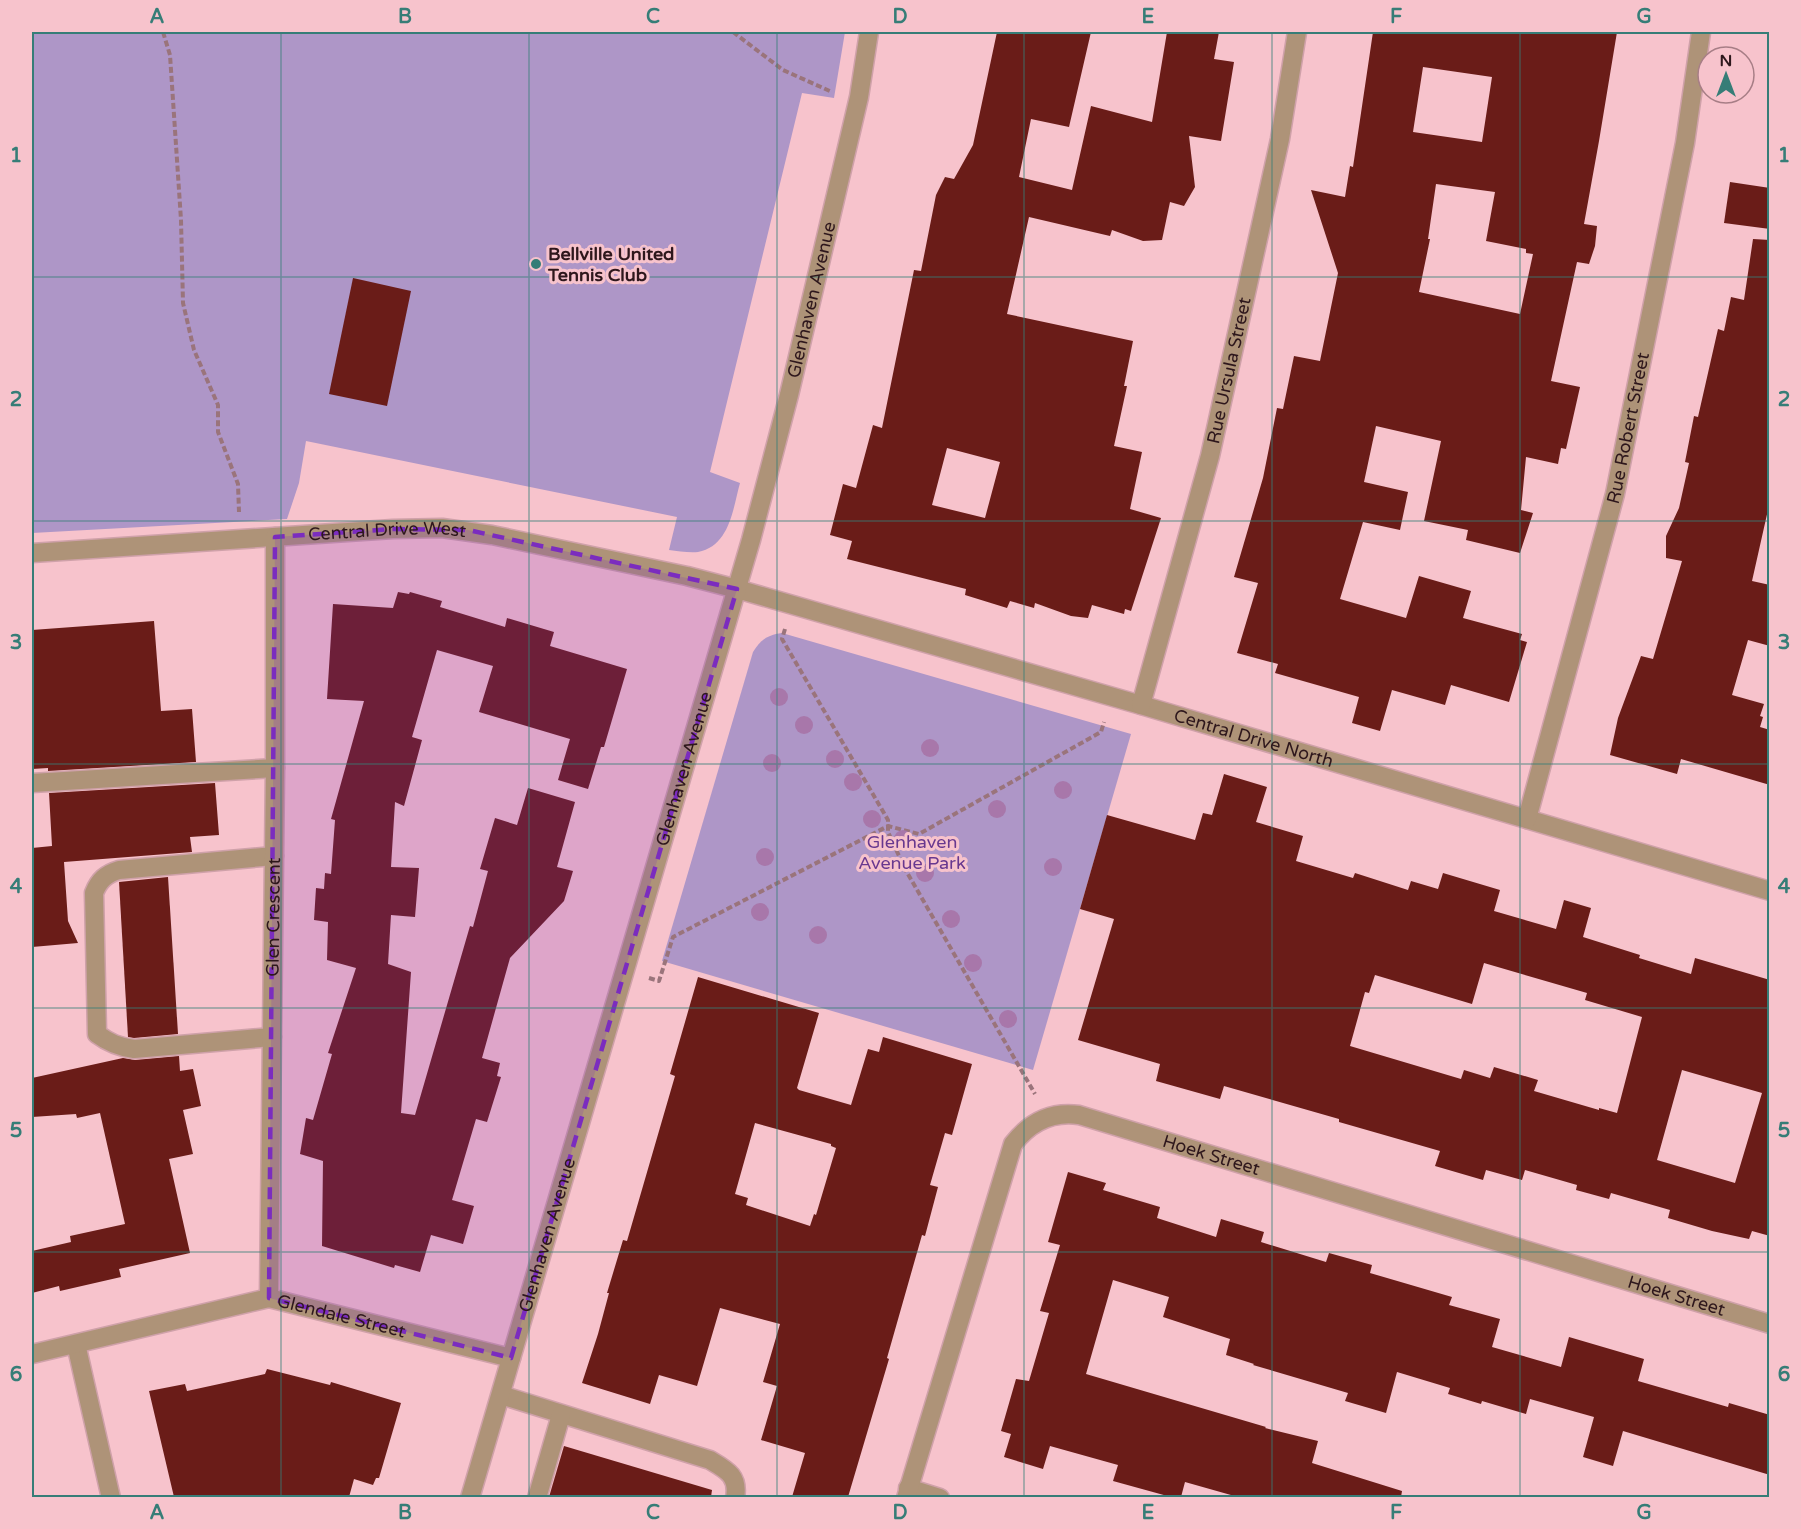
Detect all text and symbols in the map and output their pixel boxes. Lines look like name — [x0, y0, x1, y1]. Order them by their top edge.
text: A — [150, 5, 165, 29]
text: B — [398, 5, 412, 29]
text: C — [646, 5, 660, 29]
text: D — [892, 5, 908, 29]
text: E — [1142, 5, 1155, 29]
text: F — [1390, 5, 1402, 29]
text: G — [1636, 5, 1652, 29]
north arrow — [1696, 45, 1756, 105]
text: N — [1720, 51, 1732, 71]
text: 1 — [10, 144, 22, 168]
text: 1 — [1778, 144, 1790, 168]
street label: Glenhaven Avenue — [782, 219, 840, 380]
place label: Bellville United Tennis Club — [547, 243, 674, 286]
marker: Bellville United Tennis Club — [529, 257, 543, 271]
street label: Rue Ursula Street — [1202, 295, 1256, 446]
street label: Rue Robert Street — [1602, 350, 1654, 506]
text: 2 — [10, 388, 22, 412]
text: 2 — [1778, 388, 1790, 412]
street label: Central Drive West — [307, 517, 468, 546]
text: 3 — [10, 631, 22, 655]
text: 3 — [1778, 631, 1790, 655]
street label: Glenhaven Avenue — [651, 689, 717, 849]
street label: Central Drive North — [1171, 704, 1336, 772]
park label: Glenhaven Avenue Park — [858, 831, 966, 874]
street label: Glen Crescent — [262, 857, 285, 977]
text: 4 — [10, 875, 23, 899]
text: 4 — [1778, 875, 1791, 899]
text: 5 — [10, 1119, 22, 1143]
text: 5 — [1778, 1119, 1790, 1143]
street label: Hoek Street — [1160, 1130, 1263, 1180]
street label: Glenhaven Avenue — [514, 1155, 580, 1315]
street label: Hoek Street — [1625, 1271, 1728, 1321]
street label: Glendale Street — [275, 1289, 408, 1342]
text: 6 — [10, 1363, 22, 1387]
text: 6 — [1778, 1363, 1790, 1387]
text: A — [150, 1501, 165, 1525]
text: B — [398, 1501, 412, 1525]
text: C — [646, 1501, 660, 1525]
text: D — [892, 1501, 908, 1525]
text: E — [1142, 1501, 1155, 1525]
text: F — [1390, 1501, 1402, 1525]
text: G — [1636, 1501, 1652, 1525]

